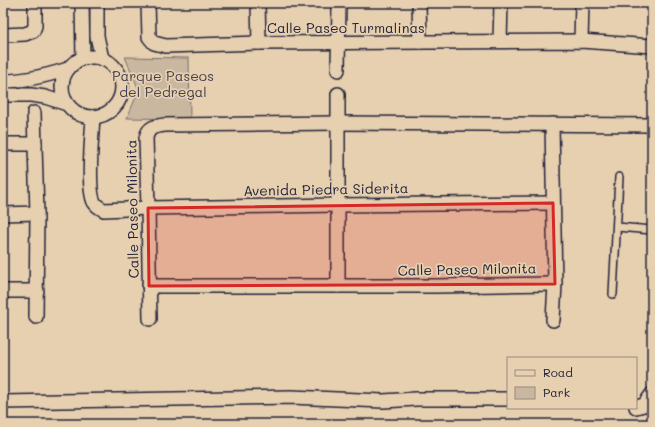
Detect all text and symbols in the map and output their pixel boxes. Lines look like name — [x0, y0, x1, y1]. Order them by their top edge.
street label: Calle Paseo Turmalinas — [267, 18, 425, 37]
park label: Parque Paseos del Pedregal — [112, 66, 214, 101]
street label: Calle Paseo Milonita — [121, 140, 143, 278]
street label: Avenida Piedra Siderita — [243, 178, 409, 200]
street label: Calle Paseo Milonita — [398, 258, 536, 280]
legend — [507, 357, 637, 409]
text: Road — [543, 364, 573, 380]
text: Park — [543, 384, 570, 400]

